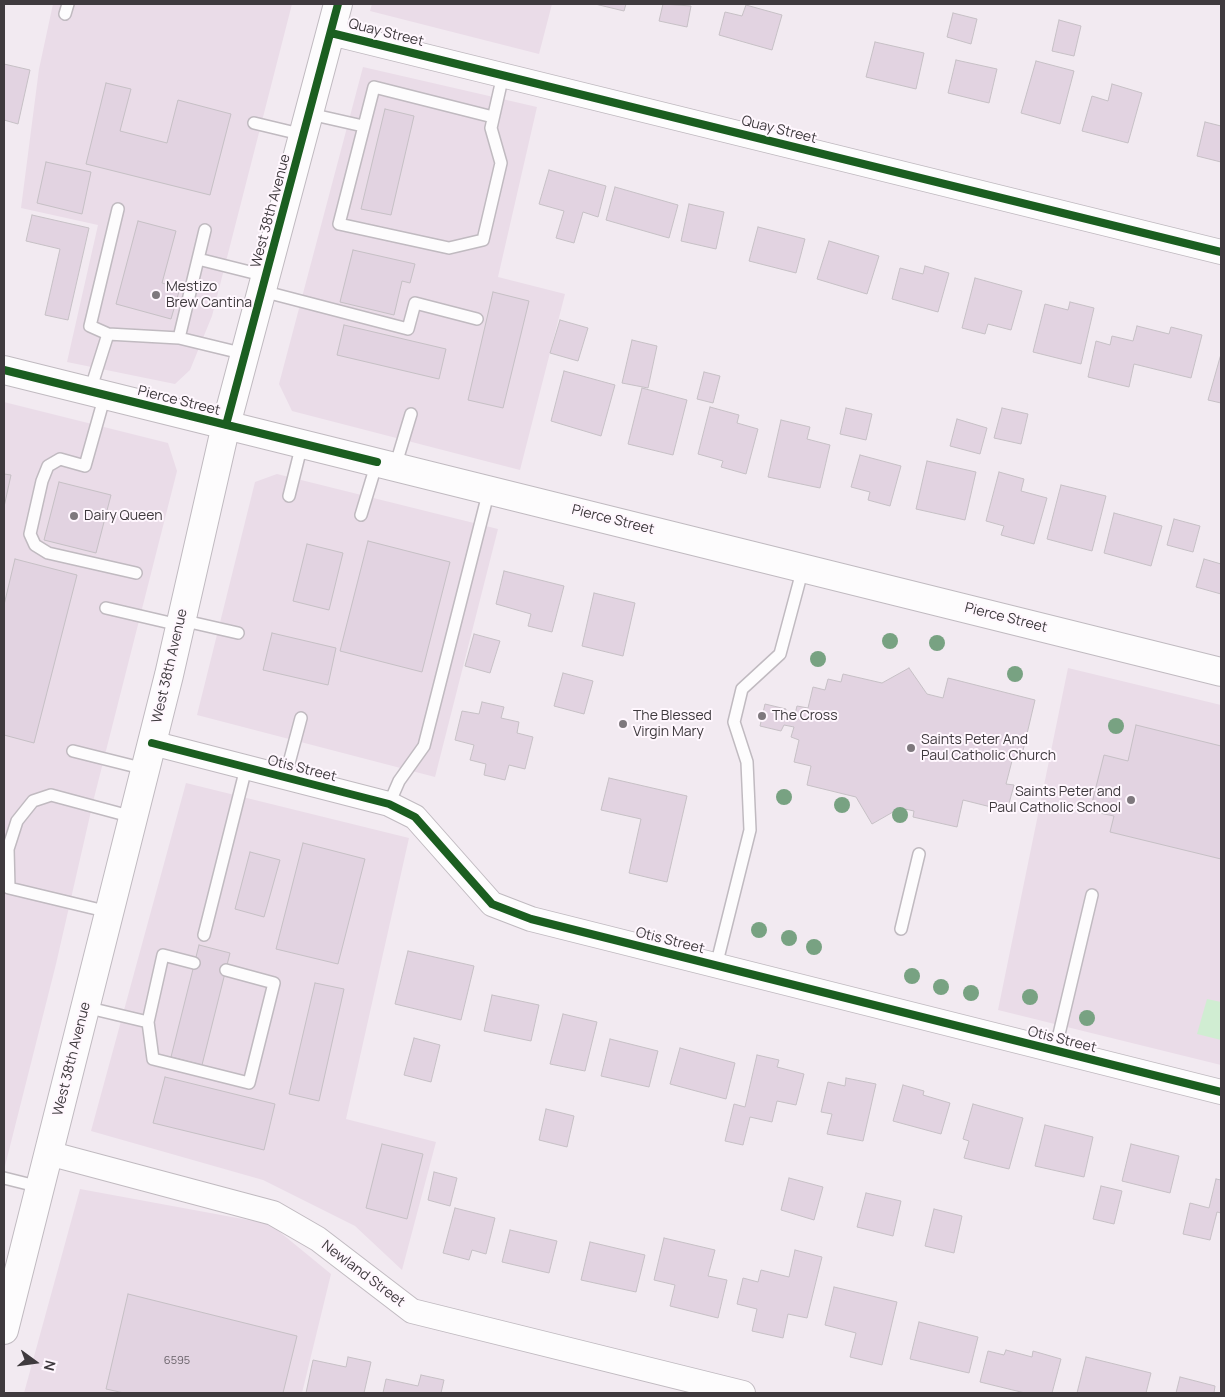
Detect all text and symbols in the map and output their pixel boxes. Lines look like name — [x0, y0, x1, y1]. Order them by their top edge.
street label: Quay Street — [347, 16, 425, 50]
street label: Quay Street — [740, 113, 818, 147]
street label: West 38th Avenue — [248, 152, 294, 270]
place label: Mestizo Brew Cantina — [166, 279, 252, 312]
marker: Mestizo Brew Cantina — [150, 289, 162, 301]
street label: Pierce Street — [136, 383, 222, 419]
street label: Pierce Street — [570, 502, 656, 538]
place label: Dairy Queen — [84, 508, 163, 524]
marker: Dairy Queen — [68, 510, 80, 522]
street label: Pierce Street — [963, 600, 1049, 636]
street label: West 38th Avenue — [149, 607, 191, 725]
place label: The Blessed Virgin Mary — [633, 708, 712, 740]
place label: The Cross — [772, 708, 837, 724]
marker: The Cross — [756, 710, 768, 722]
marker: The Blessed Virgin Mary — [617, 718, 629, 730]
place label: Saints Peter And Paul Catholic Church — [921, 732, 1056, 764]
marker: Saints Peter And Paul Catholic Church — [905, 742, 917, 754]
street label: Otis Street — [266, 752, 338, 786]
place label: Saints Peter and Paul Catholic School — [989, 784, 1121, 816]
marker: Saints Peter and Paul Catholic School — [1125, 794, 1137, 806]
street label: Otis Street — [634, 924, 706, 958]
street label: West 38th Avenue — [50, 1000, 94, 1118]
street label: Otis Street — [1026, 1023, 1098, 1057]
street label: Newland Street — [318, 1237, 408, 1311]
north arrow — [10, 1337, 60, 1387]
house number: 6595 — [164, 1354, 190, 1368]
text: N — [40, 1359, 60, 1373]

